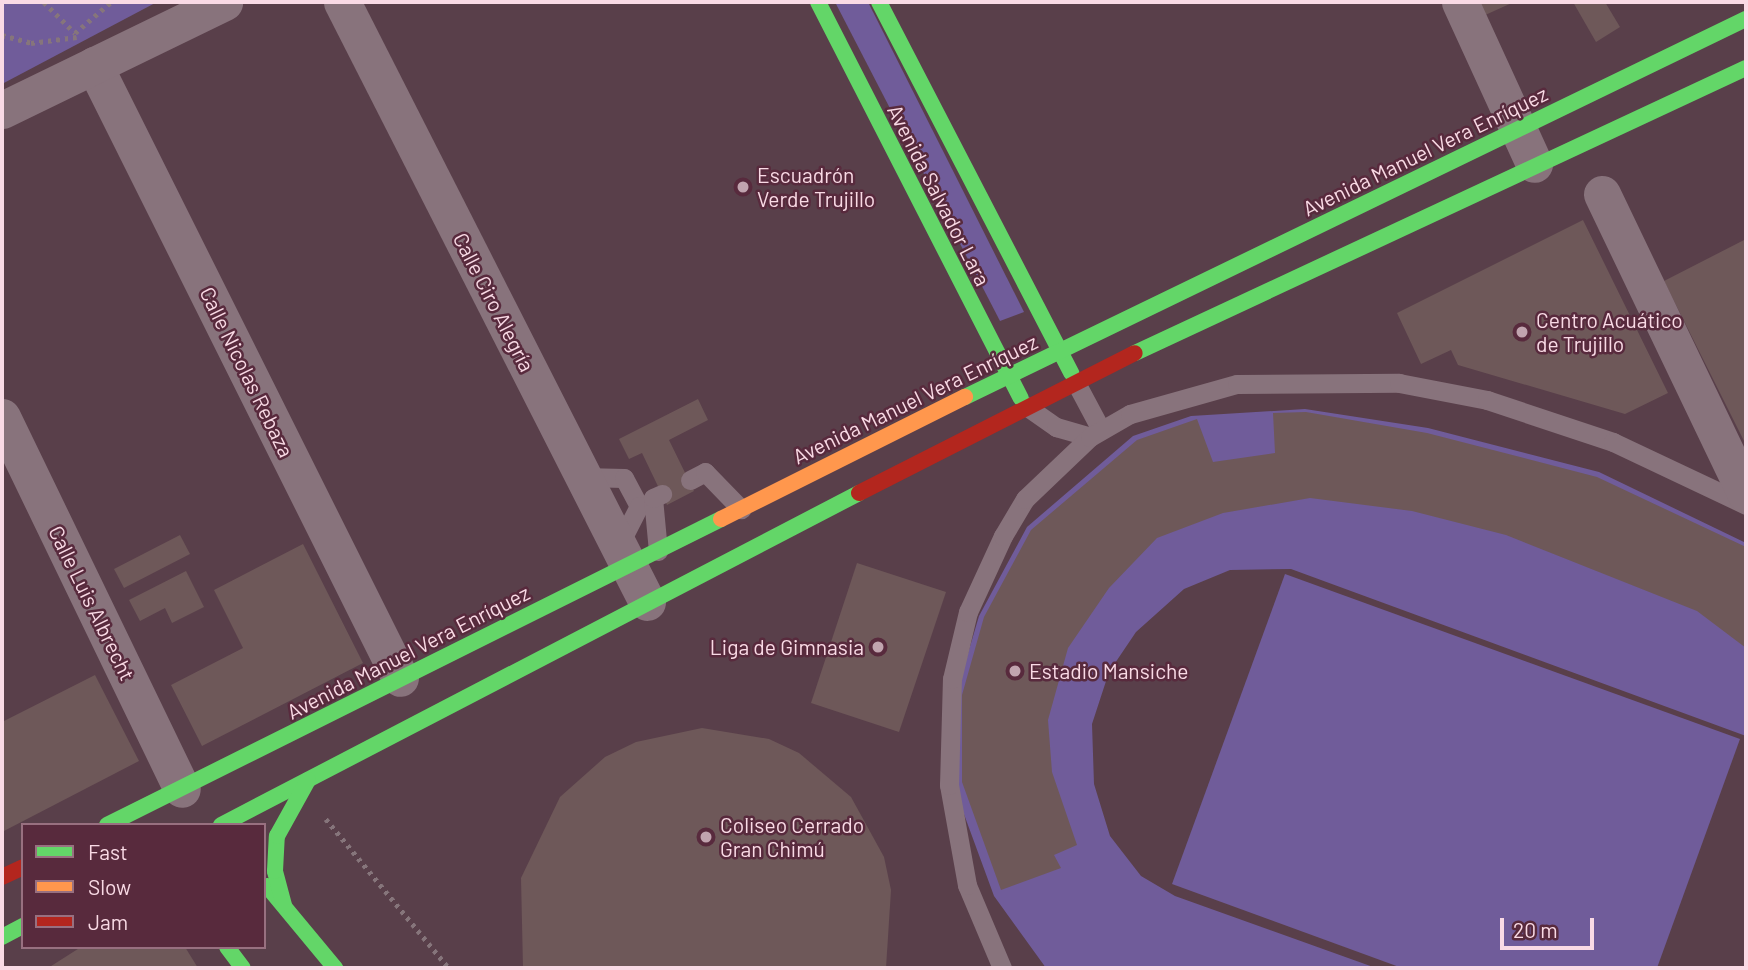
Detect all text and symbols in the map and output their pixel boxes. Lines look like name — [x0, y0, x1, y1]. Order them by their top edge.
street label: Avenida Manuel Vera Enríquez — [1299, 81, 1551, 221]
street label: Avenida Salvador Lara — [882, 100, 996, 290]
place label: Escuadrón Verde Trujillo — [757, 162, 875, 212]
marker: Escuadrón Verde Trujillo — [735, 179, 751, 195]
street label: Calle Ciro Alegría — [448, 228, 540, 376]
street label: Calle Nicolas Rebaza — [195, 283, 299, 461]
place label: Centro Acuático de Trujillo — [1536, 307, 1683, 357]
marker: Centro Acuático de Trujillo — [1514, 324, 1530, 340]
street label: Avenida Manuel Vera Enríquez — [789, 329, 1041, 469]
street label: Calle Luis Albrecht — [44, 522, 140, 684]
street label: Avenida Manuel Vera Enríquez — [282, 580, 534, 724]
place label: Liga de Gimnasia — [710, 634, 864, 660]
marker: Liga de Gimnasia — [870, 639, 886, 655]
place label: Estadio Mansiche — [1029, 658, 1188, 684]
marker: Estadio Mansiche — [1007, 663, 1023, 679]
place label: Coliseo Cerrado Gran Chimú — [720, 812, 864, 862]
legend — [21, 823, 266, 949]
marker: Coliseo Cerrado Gran Chimú — [698, 829, 714, 845]
text: Fast — [88, 839, 128, 864]
text: Slow — [88, 874, 131, 899]
scale bar — [1503, 904, 1598, 948]
text: Jam — [88, 909, 128, 934]
text: 20 m — [1513, 917, 1558, 942]

